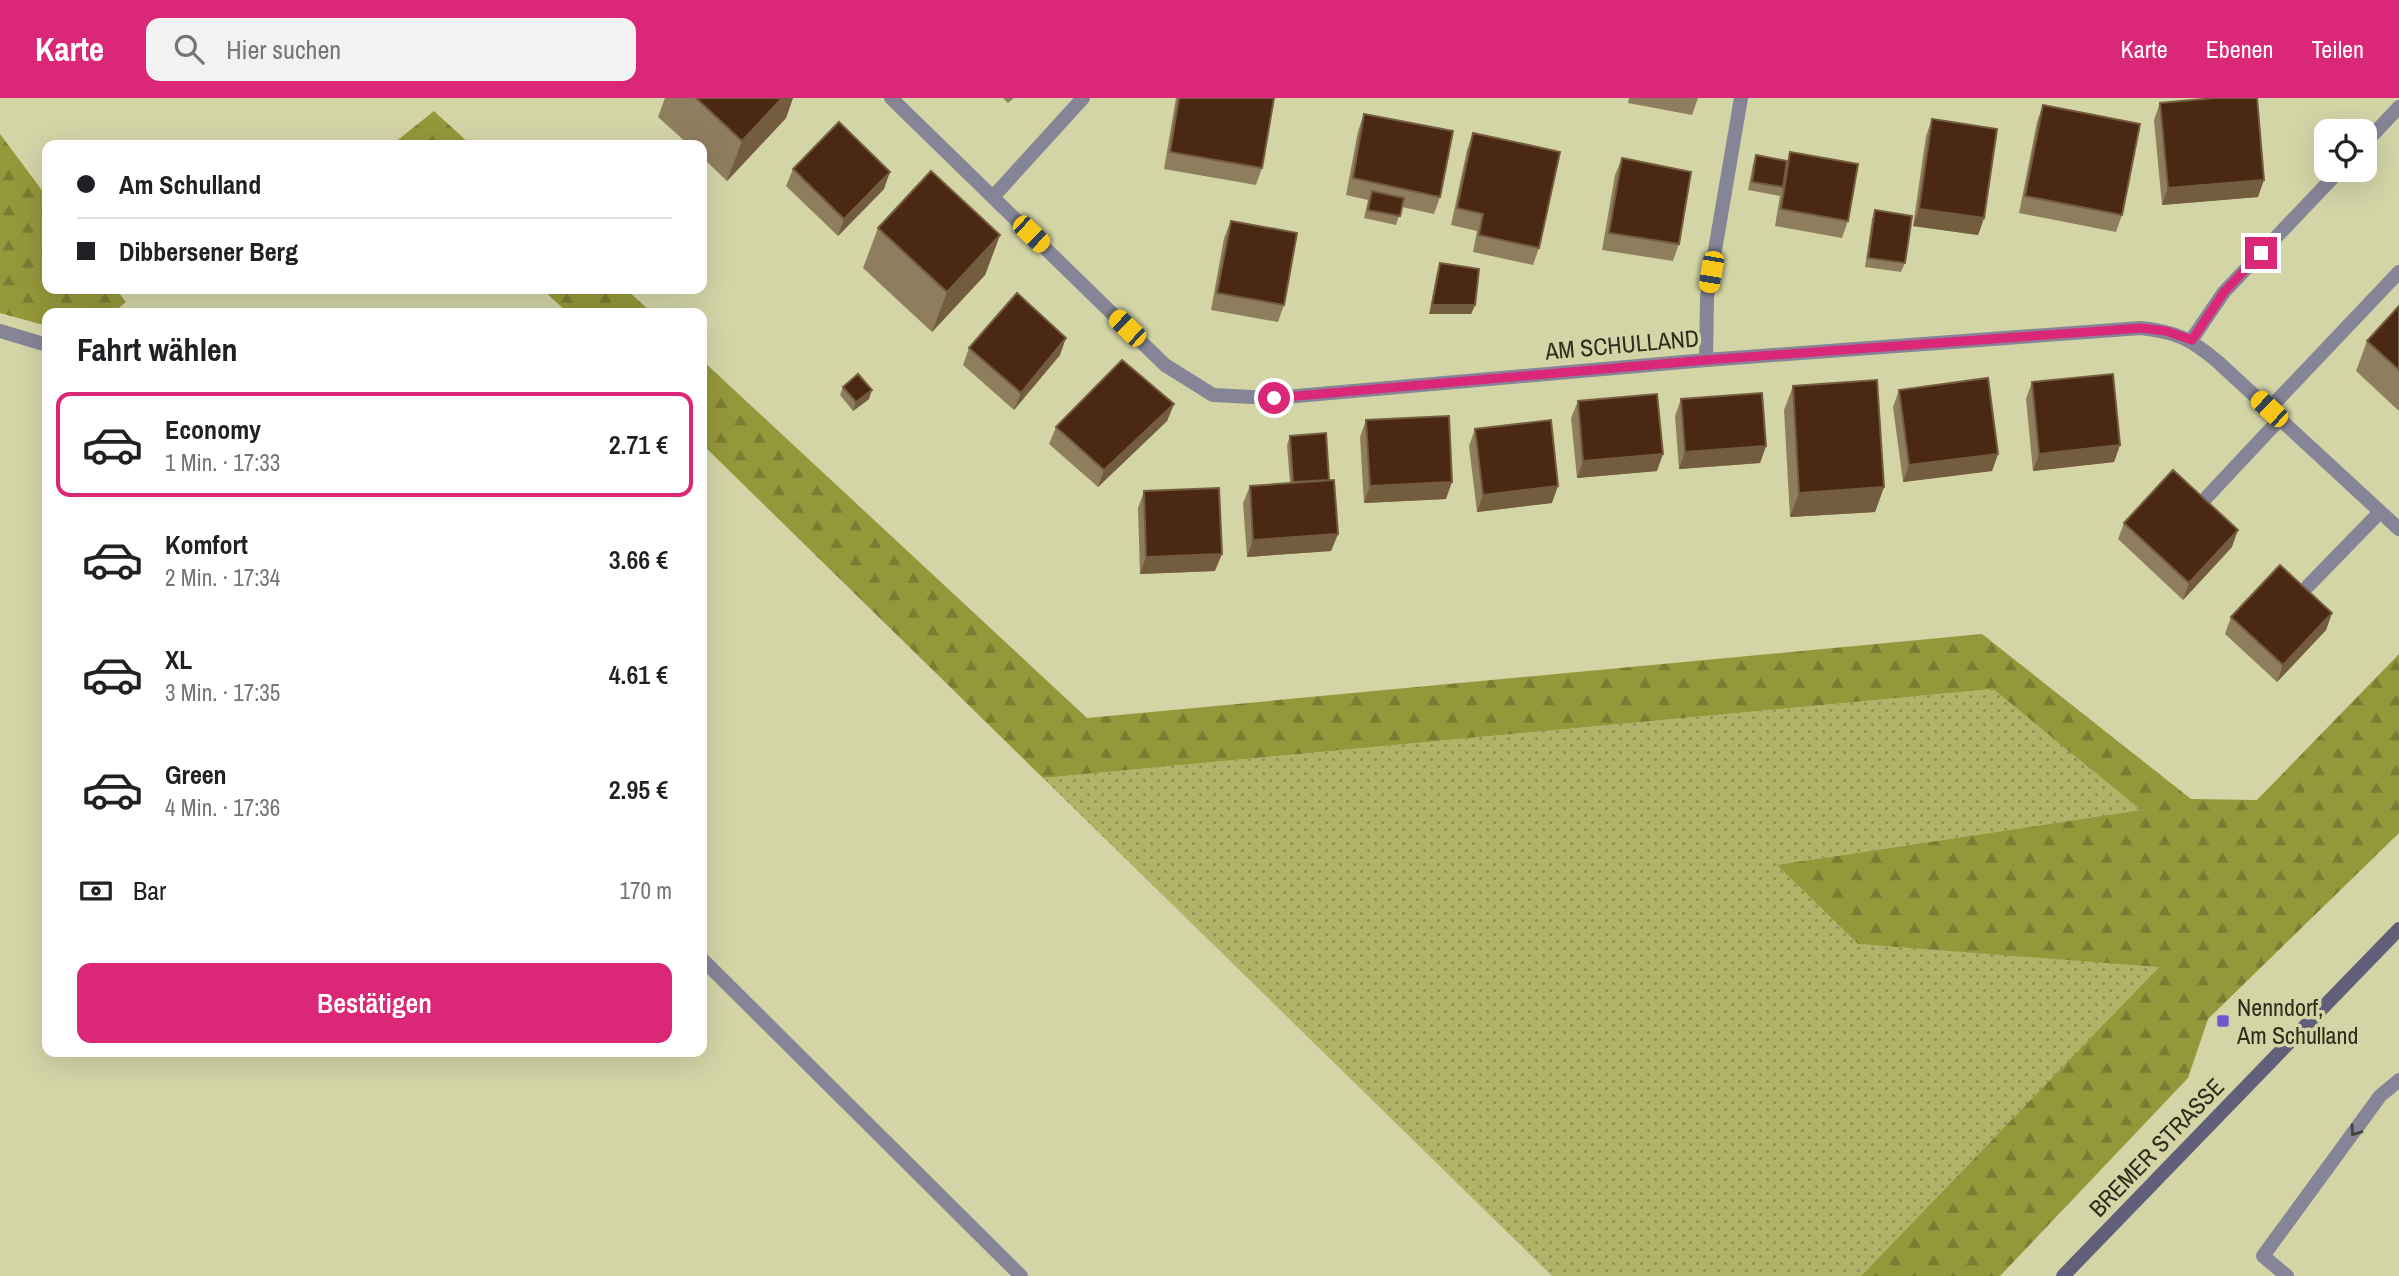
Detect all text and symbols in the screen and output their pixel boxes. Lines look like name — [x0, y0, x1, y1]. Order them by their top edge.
search box — [146, 18, 636, 81]
text: Karte — [35, 27, 104, 71]
icon: search — [170, 30, 208, 68]
text: Hier suchen — [226, 32, 341, 67]
text: Karte — [2121, 33, 2168, 65]
text: Ebenen — [2206, 33, 2273, 65]
text: Teilen — [2311, 33, 2364, 65]
map controls — [2314, 119, 2377, 182]
button: locate — [2314, 119, 2377, 182]
text: Am Schulland — [119, 167, 261, 202]
car — [1009, 212, 1054, 256]
text: Dibbersener Berg — [119, 234, 298, 269]
route end — [2245, 237, 2277, 269]
car — [1698, 249, 1725, 295]
car — [1105, 306, 1150, 350]
street label: AM SCHULLAND — [1543, 321, 1700, 367]
text: Fahrt wählen — [77, 328, 238, 371]
route start — [1258, 382, 1290, 414]
car — [2247, 387, 2292, 431]
text: Economy — [165, 412, 261, 447]
icon: car — [81, 413, 144, 476]
text: 2.71 € — [609, 427, 668, 462]
text: 1 Min. · 17:33 — [165, 447, 280, 478]
text: Komfort — [165, 527, 248, 562]
icon: car — [81, 528, 144, 591]
text: 3.66 € — [609, 542, 668, 577]
text: 2 Min. · 17:34 — [165, 562, 280, 593]
text: XL — [165, 642, 192, 677]
icon: car — [81, 643, 144, 706]
text: 4.61 € — [609, 657, 668, 692]
text: 3 Min. · 17:35 — [165, 677, 280, 708]
text: Green — [165, 757, 227, 792]
icon: car — [81, 758, 144, 821]
text: 2.95 € — [609, 772, 668, 807]
text: 4 Min. · 17:36 — [165, 792, 280, 823]
icon: cash — [77, 872, 115, 910]
text: Bar — [133, 873, 166, 908]
text: 170 m — [620, 875, 672, 906]
button: Bestätigen — [77, 963, 672, 1043]
place label: Nenndorf, Am Schulland — [2236, 991, 2358, 1051]
marker: Nenndorf, Am Schulland — [2215, 1013, 2231, 1029]
street label: BREMER STRASSE — [2081, 1071, 2231, 1223]
one-way arrow — [2350, 1123, 2363, 1136]

